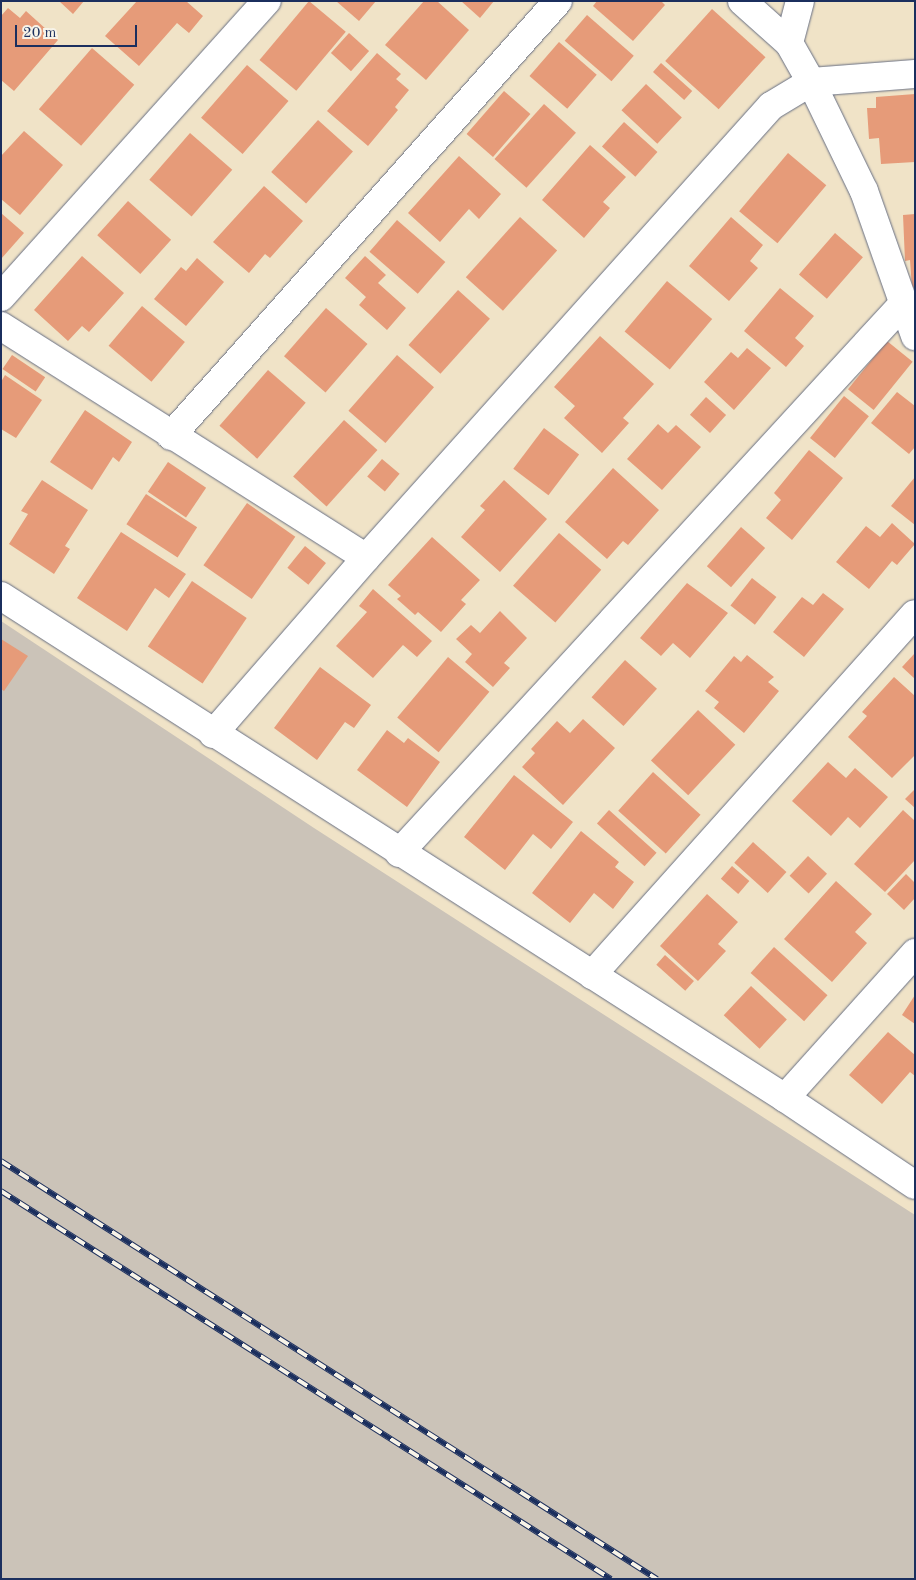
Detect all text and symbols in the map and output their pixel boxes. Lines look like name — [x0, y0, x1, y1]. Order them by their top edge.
scale bar — [18, 15, 140, 47]
text: 20 m — [23, 26, 57, 41]

